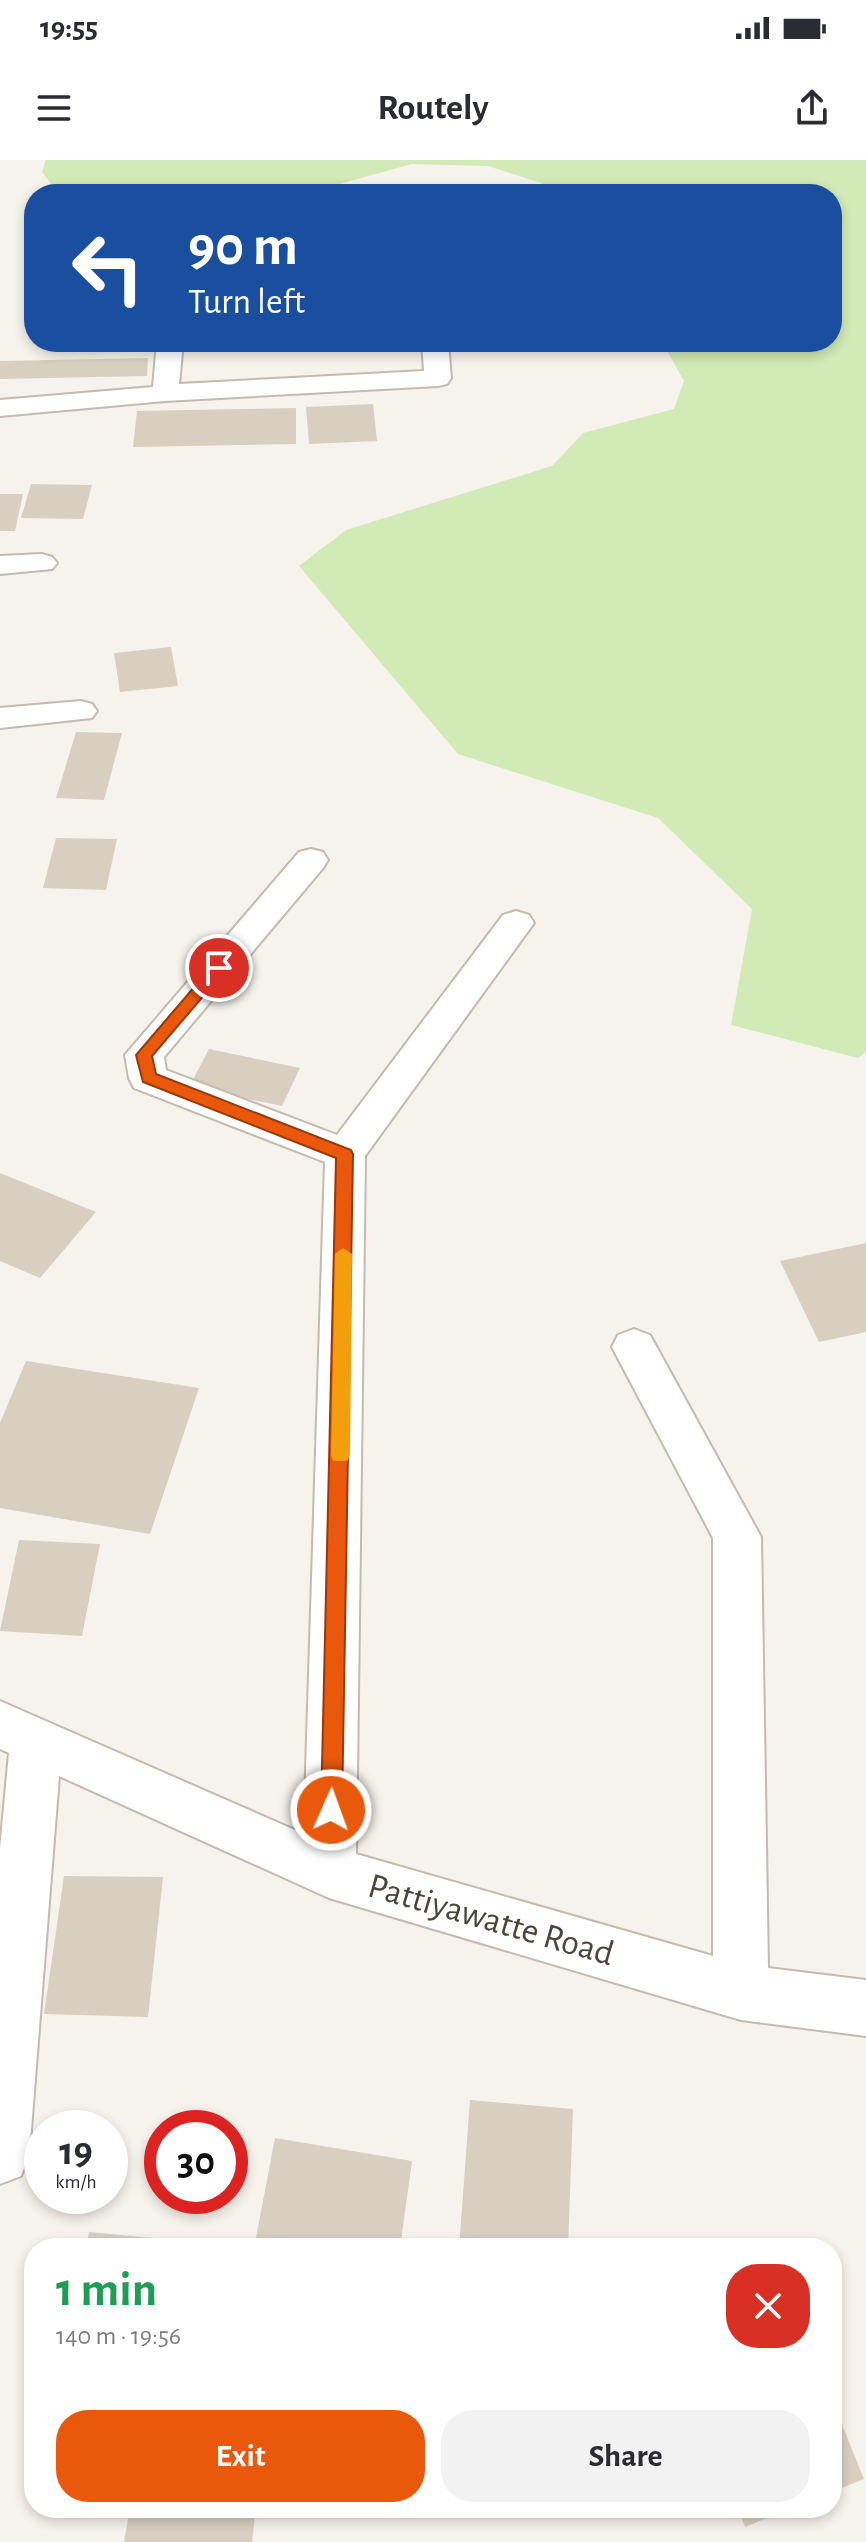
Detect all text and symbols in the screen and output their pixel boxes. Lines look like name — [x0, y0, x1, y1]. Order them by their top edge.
text: 19:55 — [40, 13, 98, 43]
icon: menu — [32, 86, 76, 130]
icon: share — [790, 86, 834, 130]
text: Routely — [378, 90, 488, 126]
icon: left — [56, 216, 160, 320]
text: 90 m — [188, 219, 298, 275]
text: Turn left — [188, 284, 305, 320]
pin — [185, 934, 253, 1002]
icon: arrive — [197, 946, 241, 990]
position arrow — [289, 1768, 373, 1852]
street label: Pattiyawatte Road — [364, 1868, 618, 1972]
speed limit sign: 30 — [144, 2110, 248, 2214]
text: 19 — [59, 2132, 93, 2172]
text: km/h — [55, 2172, 97, 2192]
button: close — [726, 2264, 810, 2348]
text: 1 min — [56, 2267, 157, 2315]
text: 140 m · 19:56 — [56, 2323, 181, 2349]
button: Exit — [56, 2410, 425, 2502]
button: Share — [441, 2410, 810, 2502]

